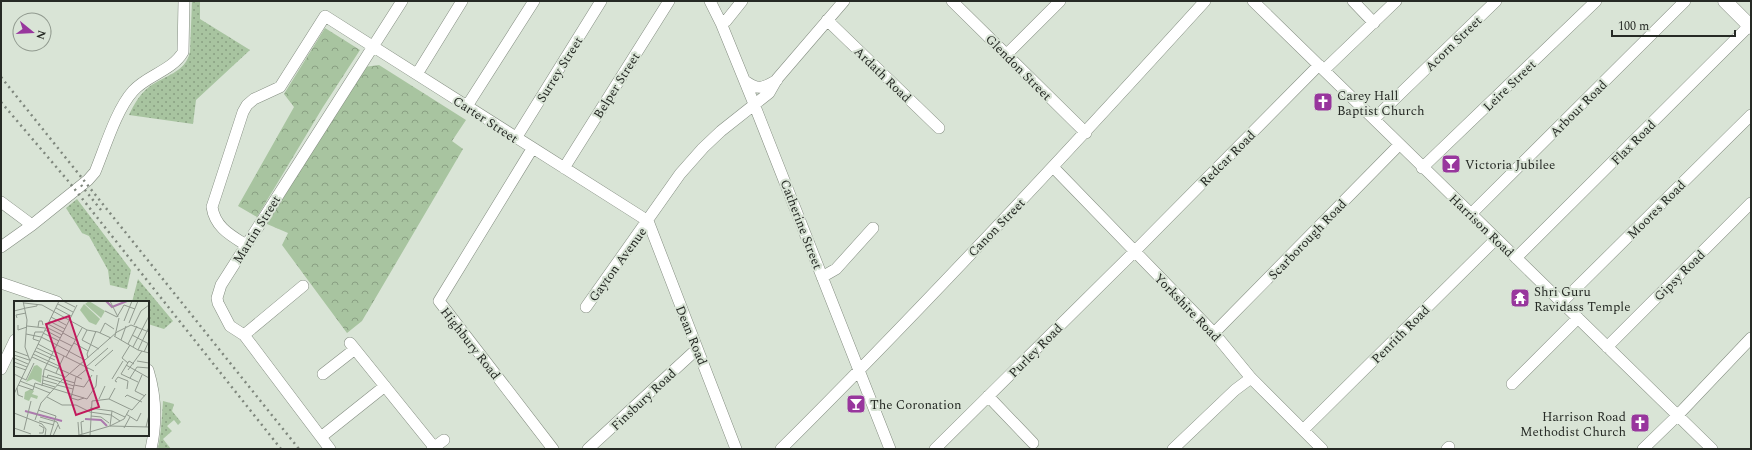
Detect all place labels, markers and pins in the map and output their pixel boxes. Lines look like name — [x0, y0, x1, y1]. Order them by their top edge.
place label: Carey Hall Baptist Church — [1337, 86, 1425, 121]
church icon: Carey Hall Baptist Church — [1312, 91, 1334, 113]
bar icon: Victoria Jubilee — [1440, 153, 1462, 175]
place label: Victoria Jubilee — [1465, 155, 1555, 175]
place label: Shri Guru Ravidass Temple — [1534, 282, 1630, 317]
temple icon: Shri Guru Ravidass Temple — [1509, 287, 1531, 309]
bar icon: The Coronation — [845, 393, 867, 415]
place label: The Coronation — [870, 395, 962, 415]
place label: Harrison Road Methodist Church — [1520, 407, 1626, 442]
church icon: Harrison Road Methodist Church — [1629, 412, 1651, 434]

